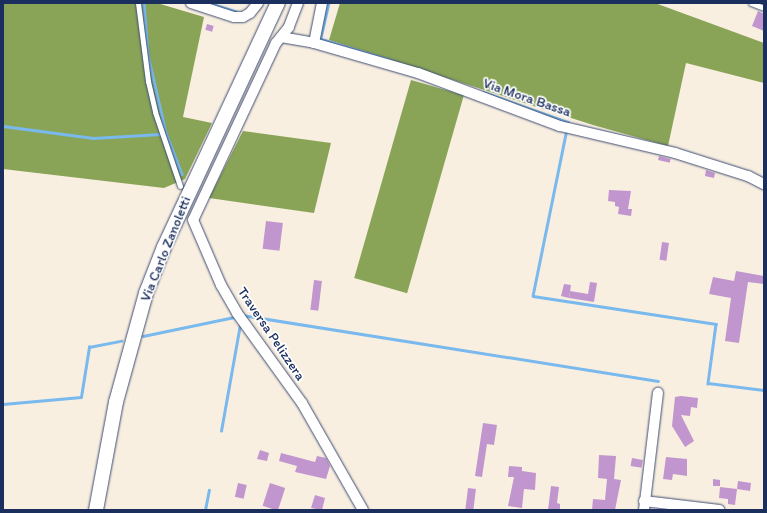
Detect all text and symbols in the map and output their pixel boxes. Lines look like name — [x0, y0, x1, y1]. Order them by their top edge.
street label: Via Mora Bassa — [481, 75, 573, 121]
street label: Via Carlo Zanoletti — [137, 194, 195, 304]
street label: Traversa Pelizzera — [233, 284, 309, 384]

